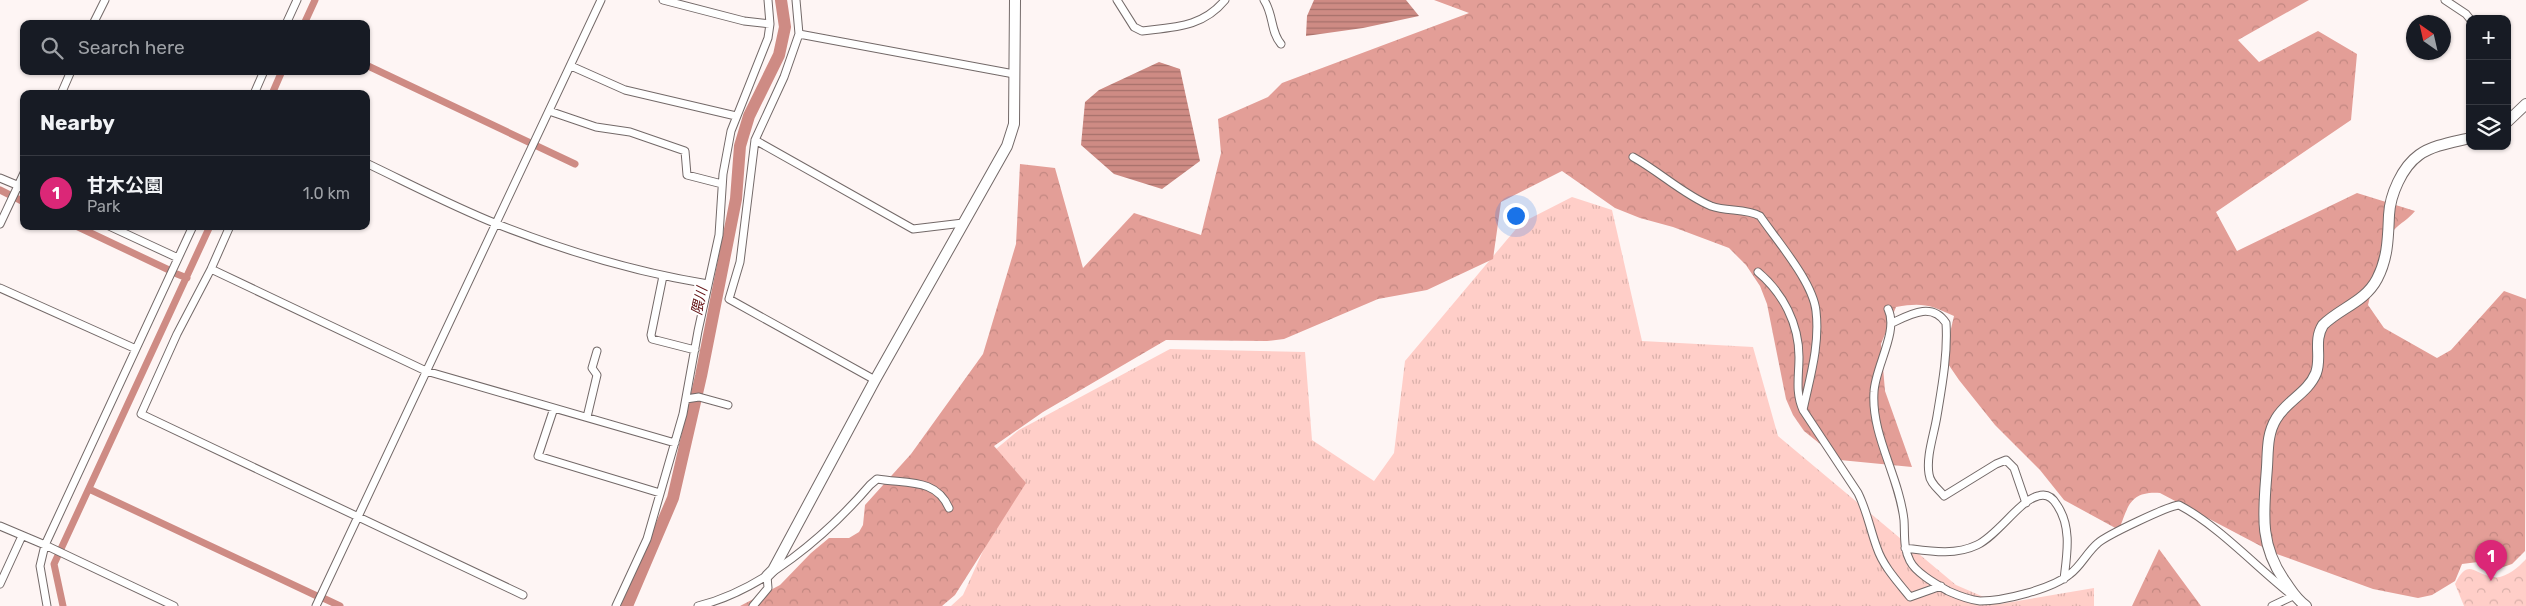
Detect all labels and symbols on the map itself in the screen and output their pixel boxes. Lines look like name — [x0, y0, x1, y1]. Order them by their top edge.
north arrow — [2406, 15, 2451, 60]
your location — [1503, 203, 1529, 229]
water label: 隈川 — [688, 284, 711, 317]
pin: 1 — [2475, 540, 2507, 581]

